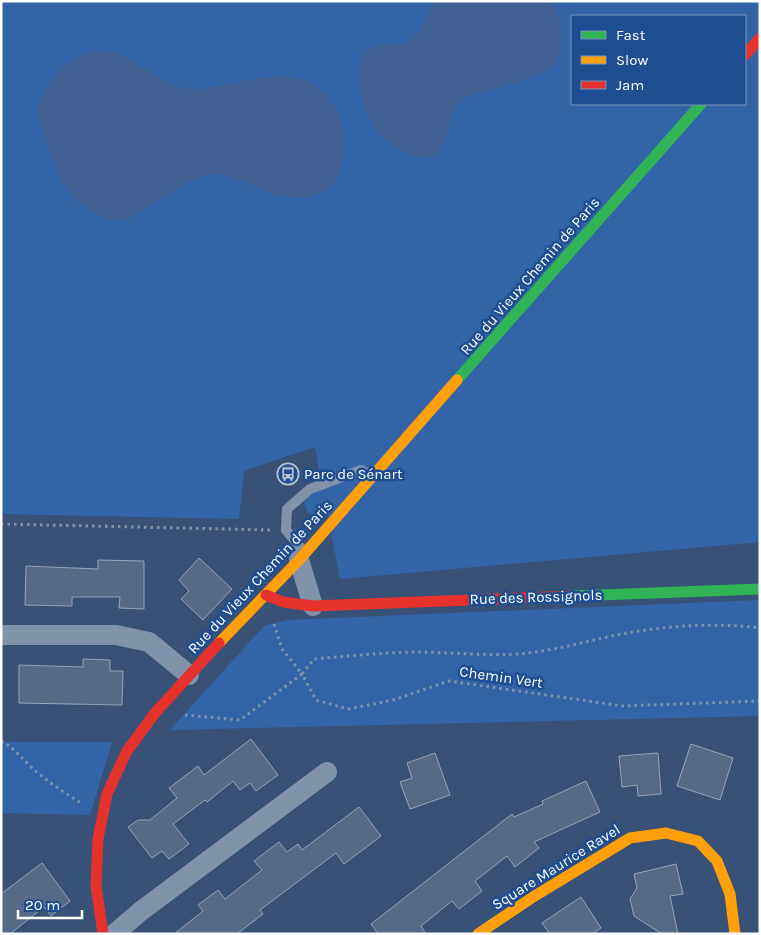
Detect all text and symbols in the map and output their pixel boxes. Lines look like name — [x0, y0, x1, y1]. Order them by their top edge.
legend — [571, 15, 746, 105]
text: Fast — [616, 26, 646, 44]
text: Slow — [616, 51, 648, 69]
text: Jam — [616, 76, 644, 94]
street label: Rue du Vieux Chemin de Paris — [456, 193, 604, 359]
bus stop icon: Parc de Sénart — [276, 462, 300, 486]
place label: Parc de Sénart — [304, 465, 403, 483]
street label: Rue du Vieux Chemin de Paris — [184, 496, 336, 658]
street label: Rue des Rossignols — [469, 586, 603, 608]
street label: Chemin Vert — [458, 662, 544, 692]
street label: Square Maurice Ravel — [489, 820, 623, 914]
scale bar — [18, 888, 81, 920]
text: 20 m — [25, 896, 60, 914]

